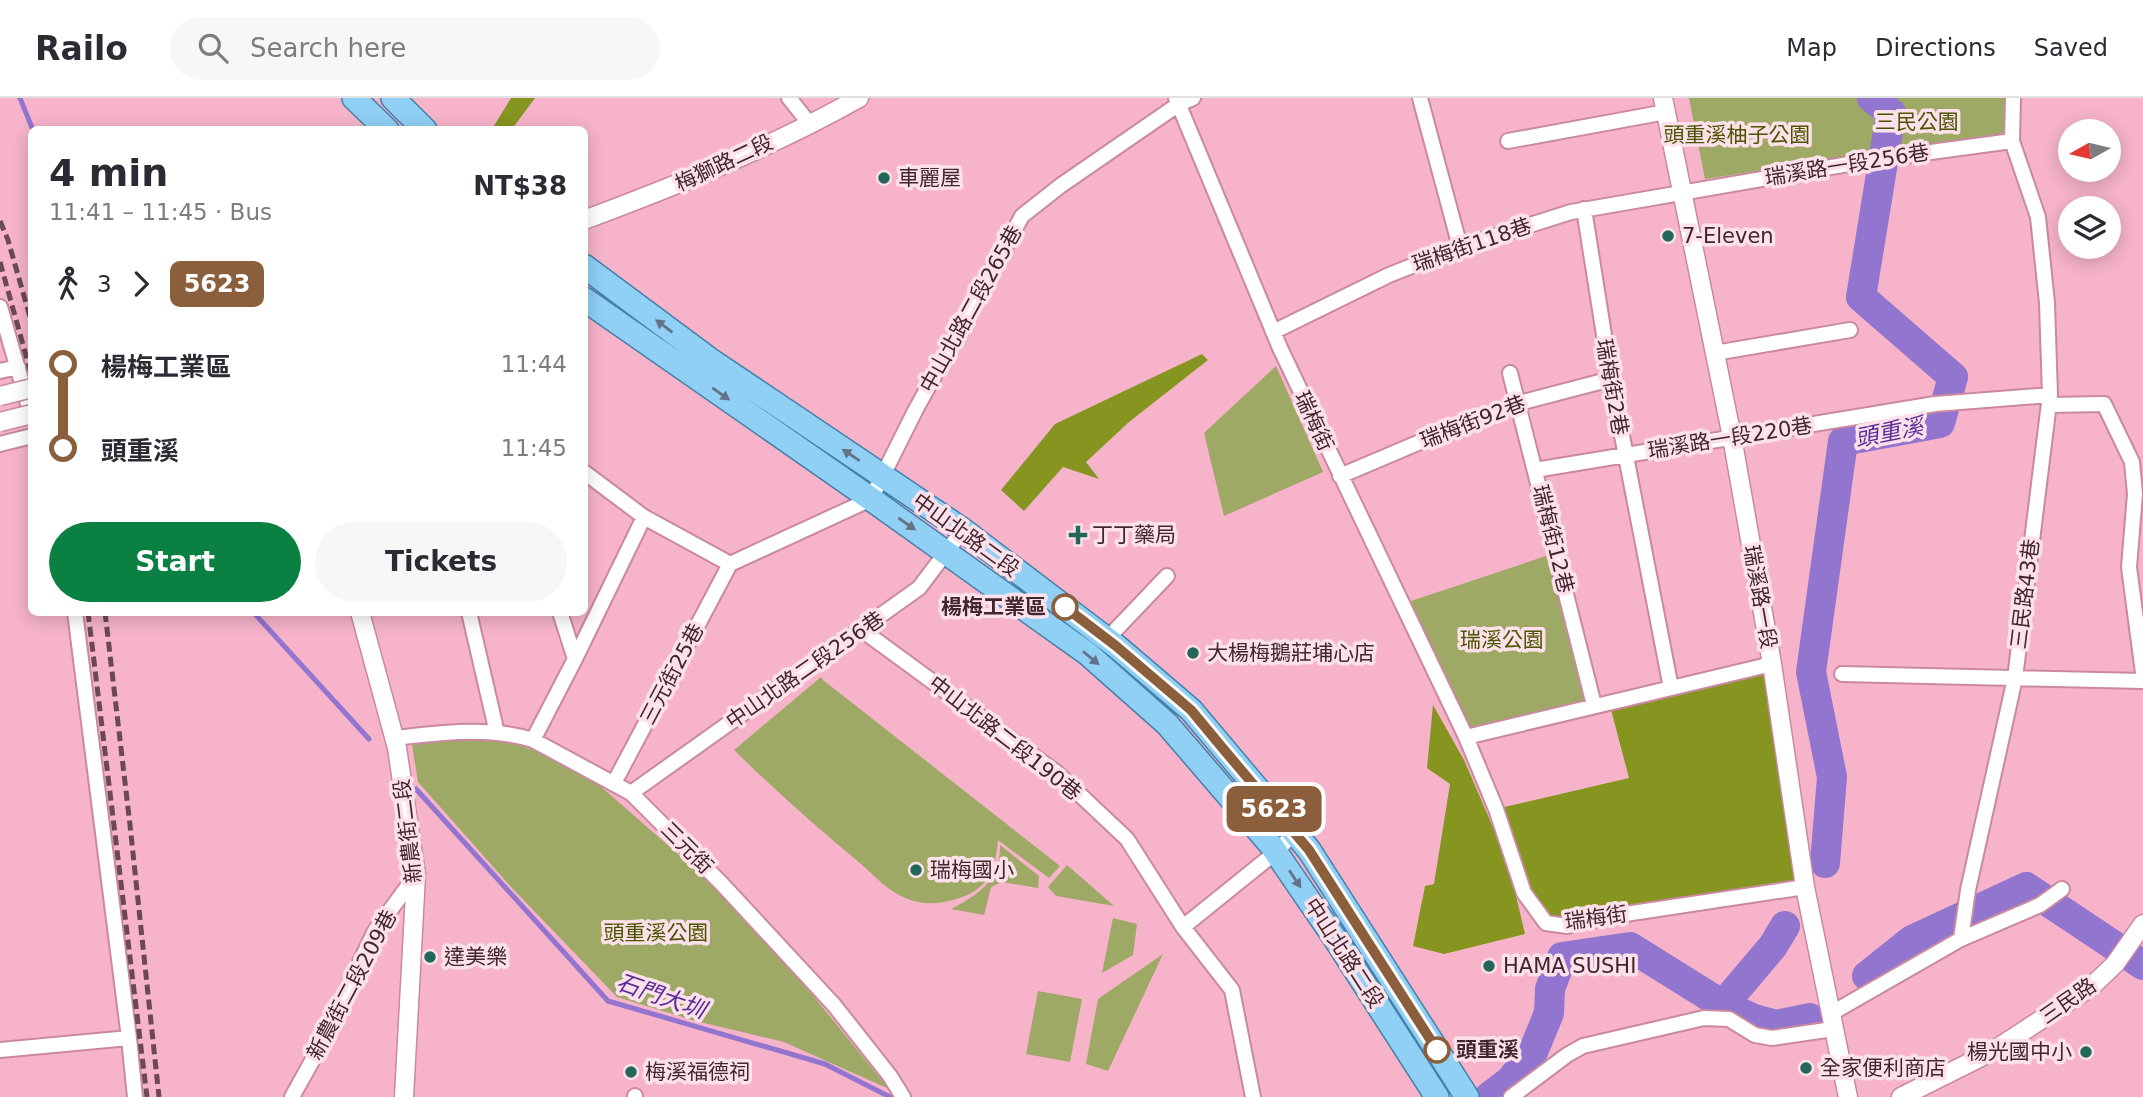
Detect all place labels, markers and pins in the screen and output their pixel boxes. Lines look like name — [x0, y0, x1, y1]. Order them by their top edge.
place label: 車麗屋 — [898, 166, 961, 190]
marker: 車麗屋 — [876, 170, 892, 186]
place label: 7-Eleven — [1682, 224, 1774, 248]
marker: 7-Eleven — [1660, 228, 1676, 244]
place label: 丁丁藥局 — [1092, 523, 1176, 547]
marker: 丁丁藥局 — [1070, 527, 1086, 543]
marker: 楊梅工業區 — [1052, 594, 1078, 620]
place label: 楊梅工業區 — [941, 595, 1046, 619]
place label: 大楊梅鵝莊埔心店 — [1207, 641, 1375, 665]
marker: 大楊梅鵝莊埔心店 — [1185, 645, 1201, 661]
place label: 瑞梅國小 — [930, 858, 1014, 882]
marker: 瑞梅國小 — [908, 862, 924, 878]
place label: 達美樂 — [444, 945, 507, 969]
marker: 達美樂 — [422, 949, 438, 965]
place label: HAMA SUSHI — [1503, 954, 1636, 978]
marker: HAMA SUSHI — [1481, 958, 1497, 974]
marker: 頭重溪 — [1424, 1037, 1450, 1063]
place label: 頭重溪 — [1456, 1038, 1519, 1062]
place label: 楊光國中小 — [1967, 1040, 2072, 1064]
marker: 楊光國中小 — [2078, 1044, 2094, 1060]
place label: 全家便利商店 — [1820, 1056, 1946, 1080]
place label: 梅溪福德祠 — [645, 1060, 750, 1084]
marker: 全家便利商店 — [1798, 1060, 1814, 1076]
marker: 梅溪福德祠 — [623, 1064, 639, 1080]

